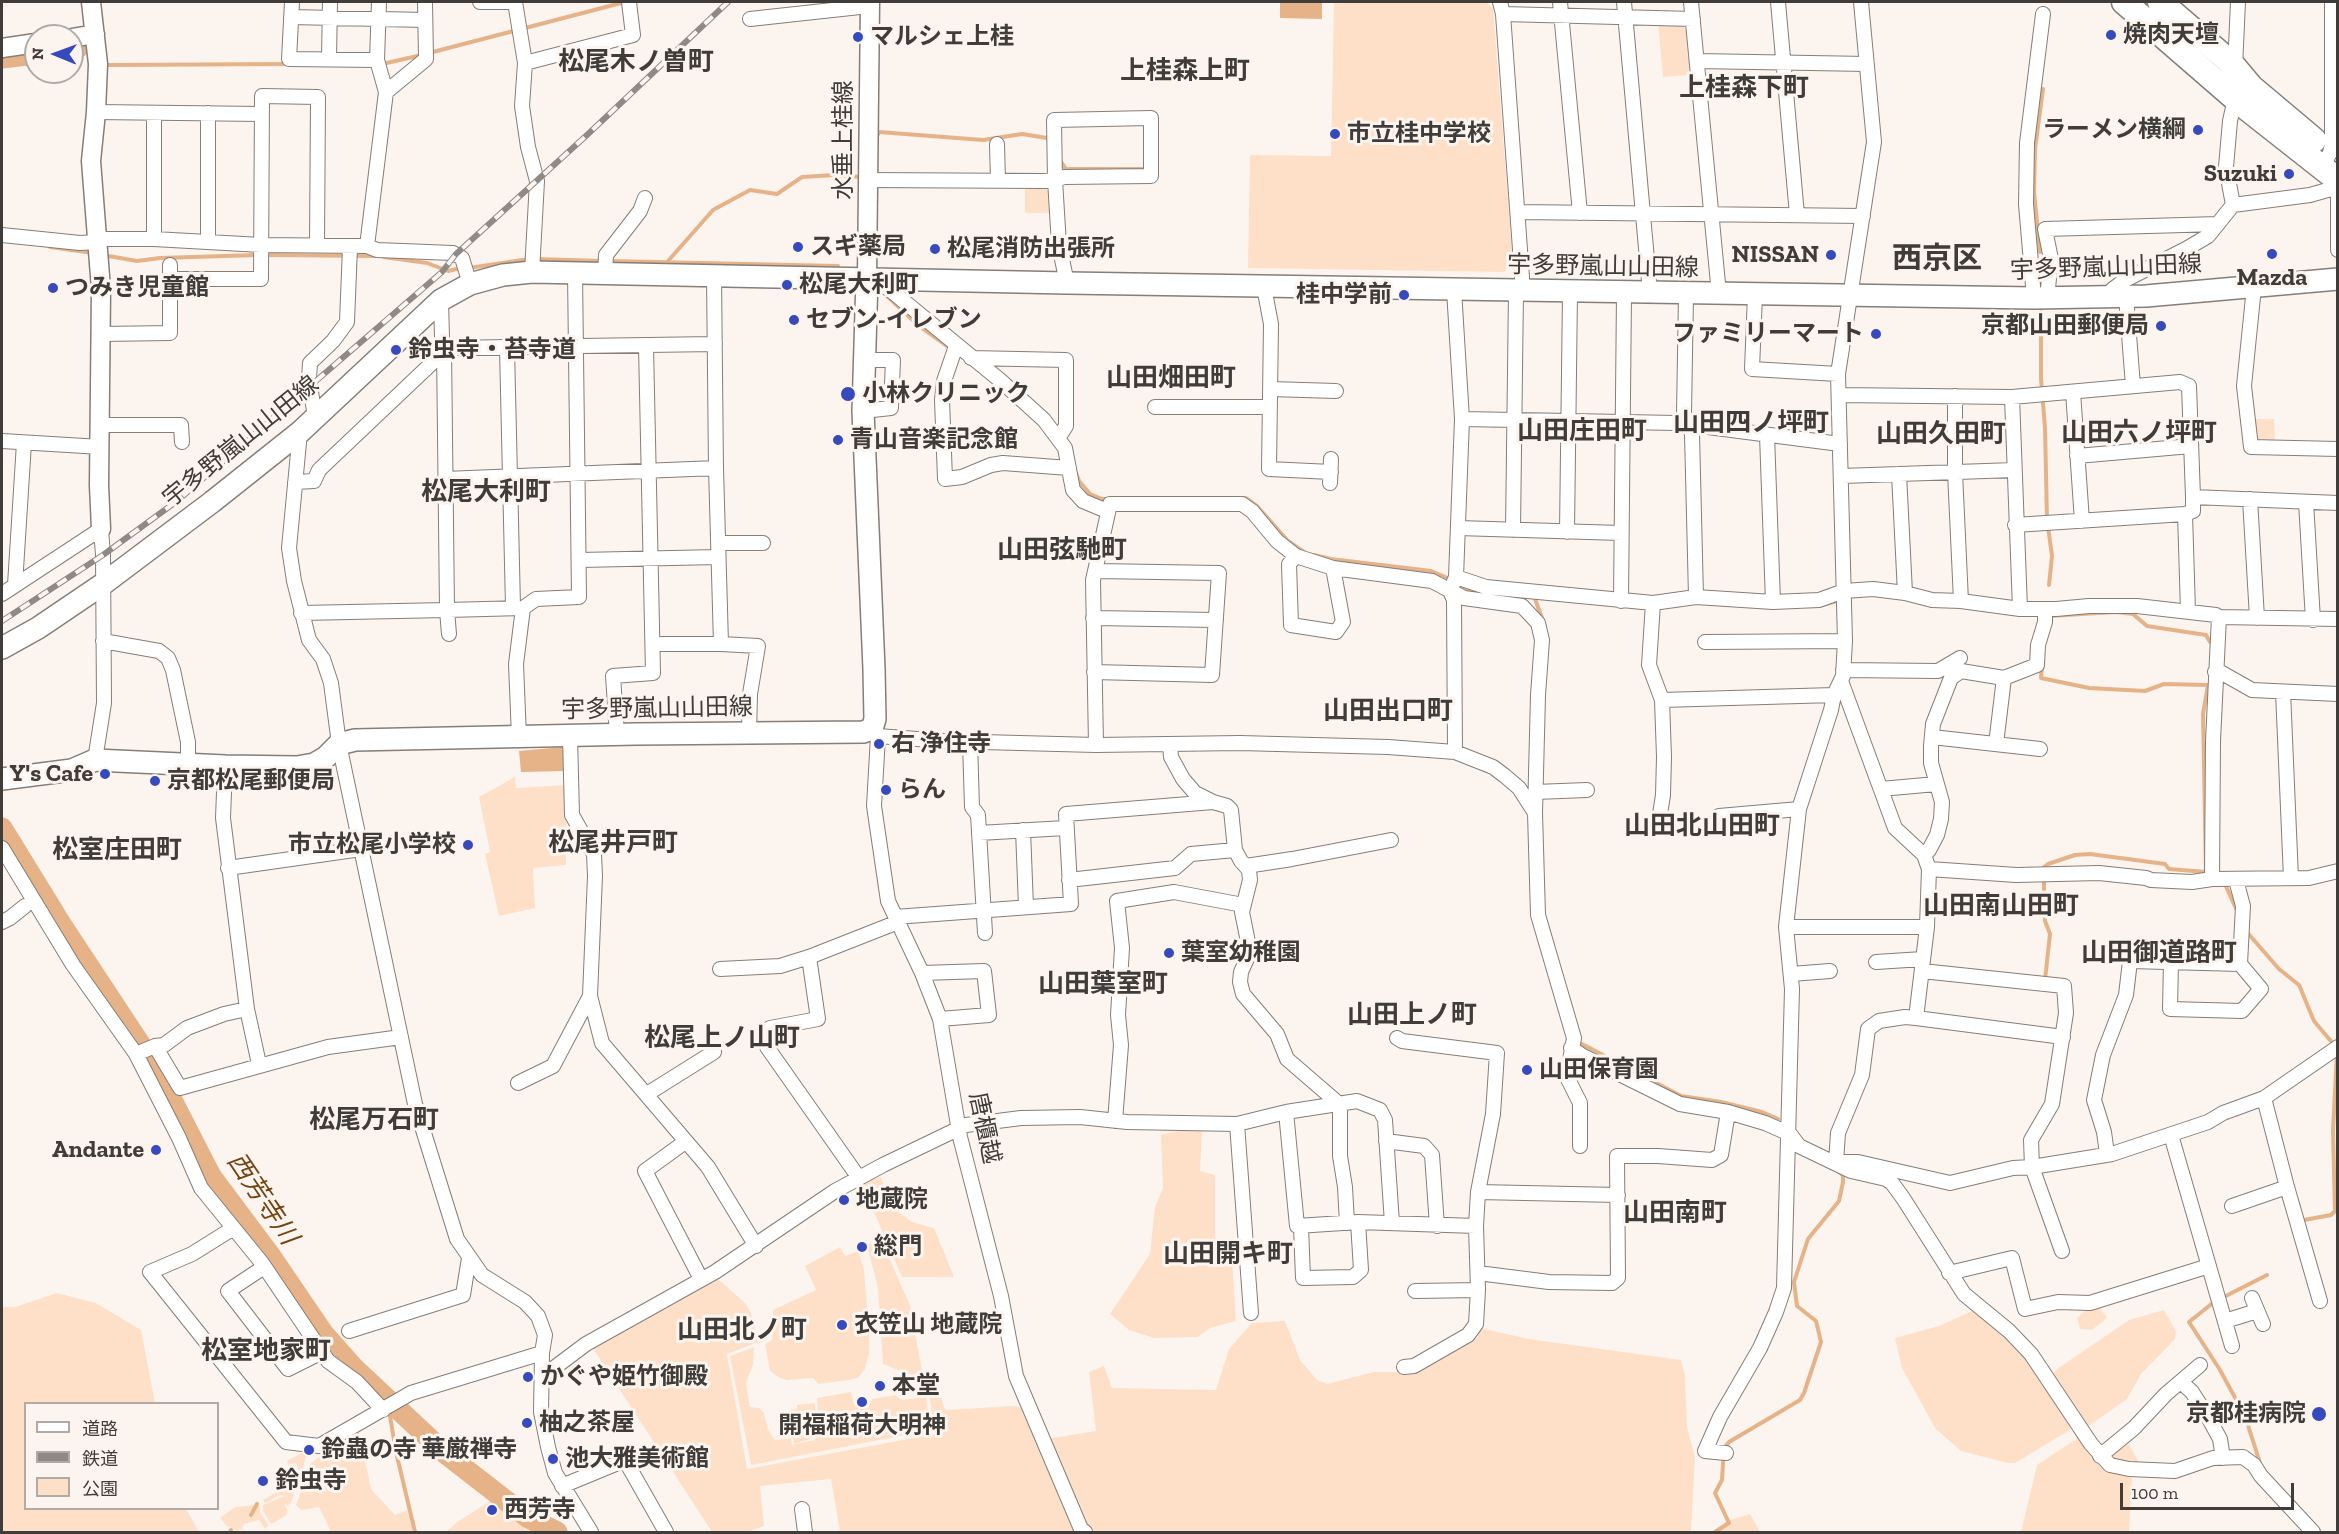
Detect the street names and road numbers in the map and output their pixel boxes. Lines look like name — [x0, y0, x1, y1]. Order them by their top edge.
street label: 水垂上桂線 — [830, 80, 858, 200]
street label: 宇多野嵐山山田線 — [2010, 250, 2202, 286]
street label: 宇多野嵐山山田線 — [1507, 251, 1699, 283]
street label: 宇多野嵐山山田線 — [157, 370, 325, 514]
street label: 宇多野嵐山山田線 — [561, 693, 753, 725]
street label: 唐櫃越 — [962, 1090, 1006, 1166]

